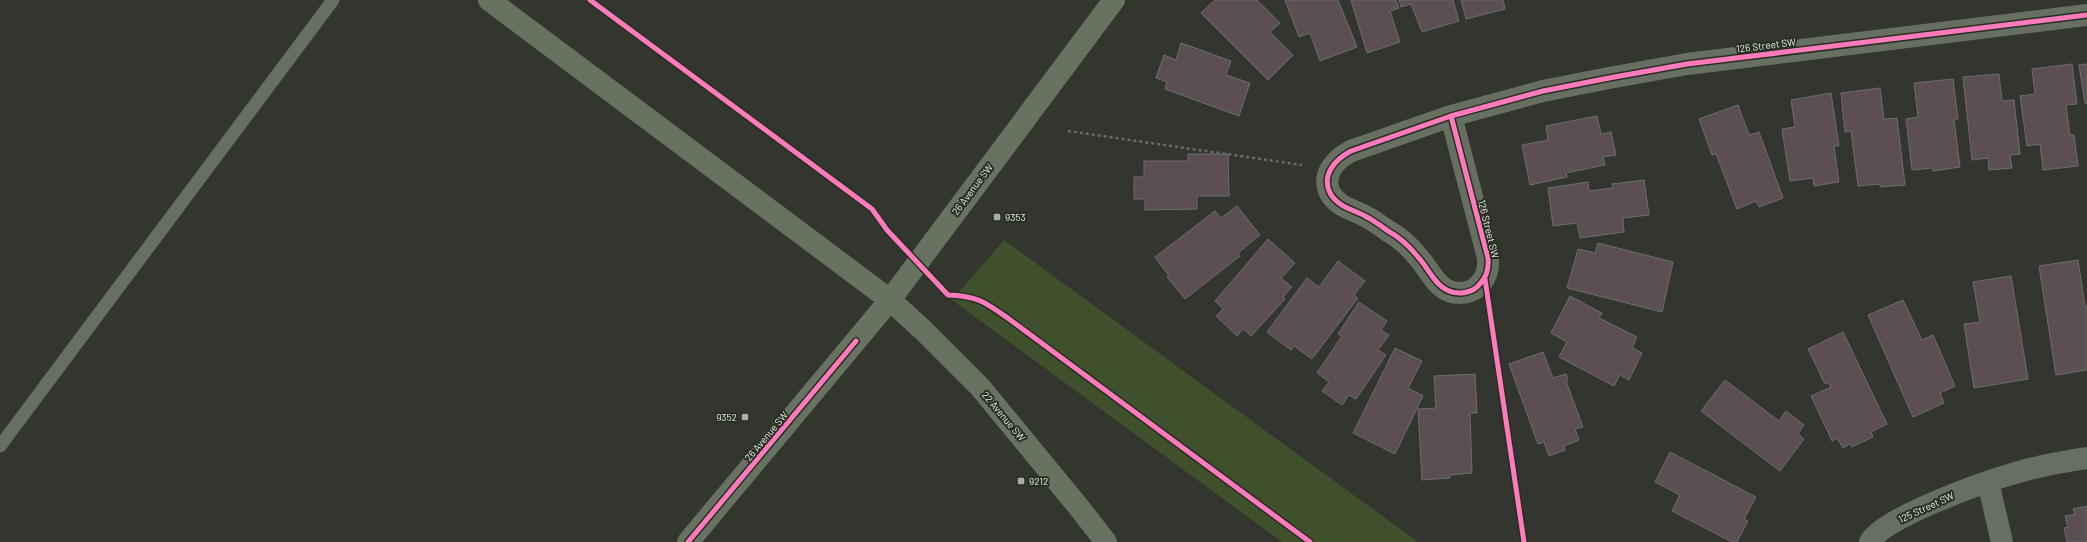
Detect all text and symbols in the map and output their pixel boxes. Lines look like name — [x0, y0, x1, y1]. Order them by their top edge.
street label: 126 Street SW — [1736, 35, 1797, 55]
street label: 26 Avenue SW — [949, 161, 995, 217]
street label: 126 Street SW — [1476, 199, 1502, 260]
place label: 9353 — [1005, 211, 1026, 223]
marker: 9353 — [992, 212, 1002, 222]
street label: 22 Avenue SW — [980, 389, 1028, 443]
street label: 26 Avenue SW — [742, 409, 790, 463]
place label: 9352 — [716, 411, 737, 423]
marker: 9352 — [740, 412, 750, 422]
place label: 9212 — [1029, 475, 1048, 487]
marker: 9212 — [1016, 476, 1026, 486]
street label: 125 Street SW — [1896, 489, 1956, 525]

